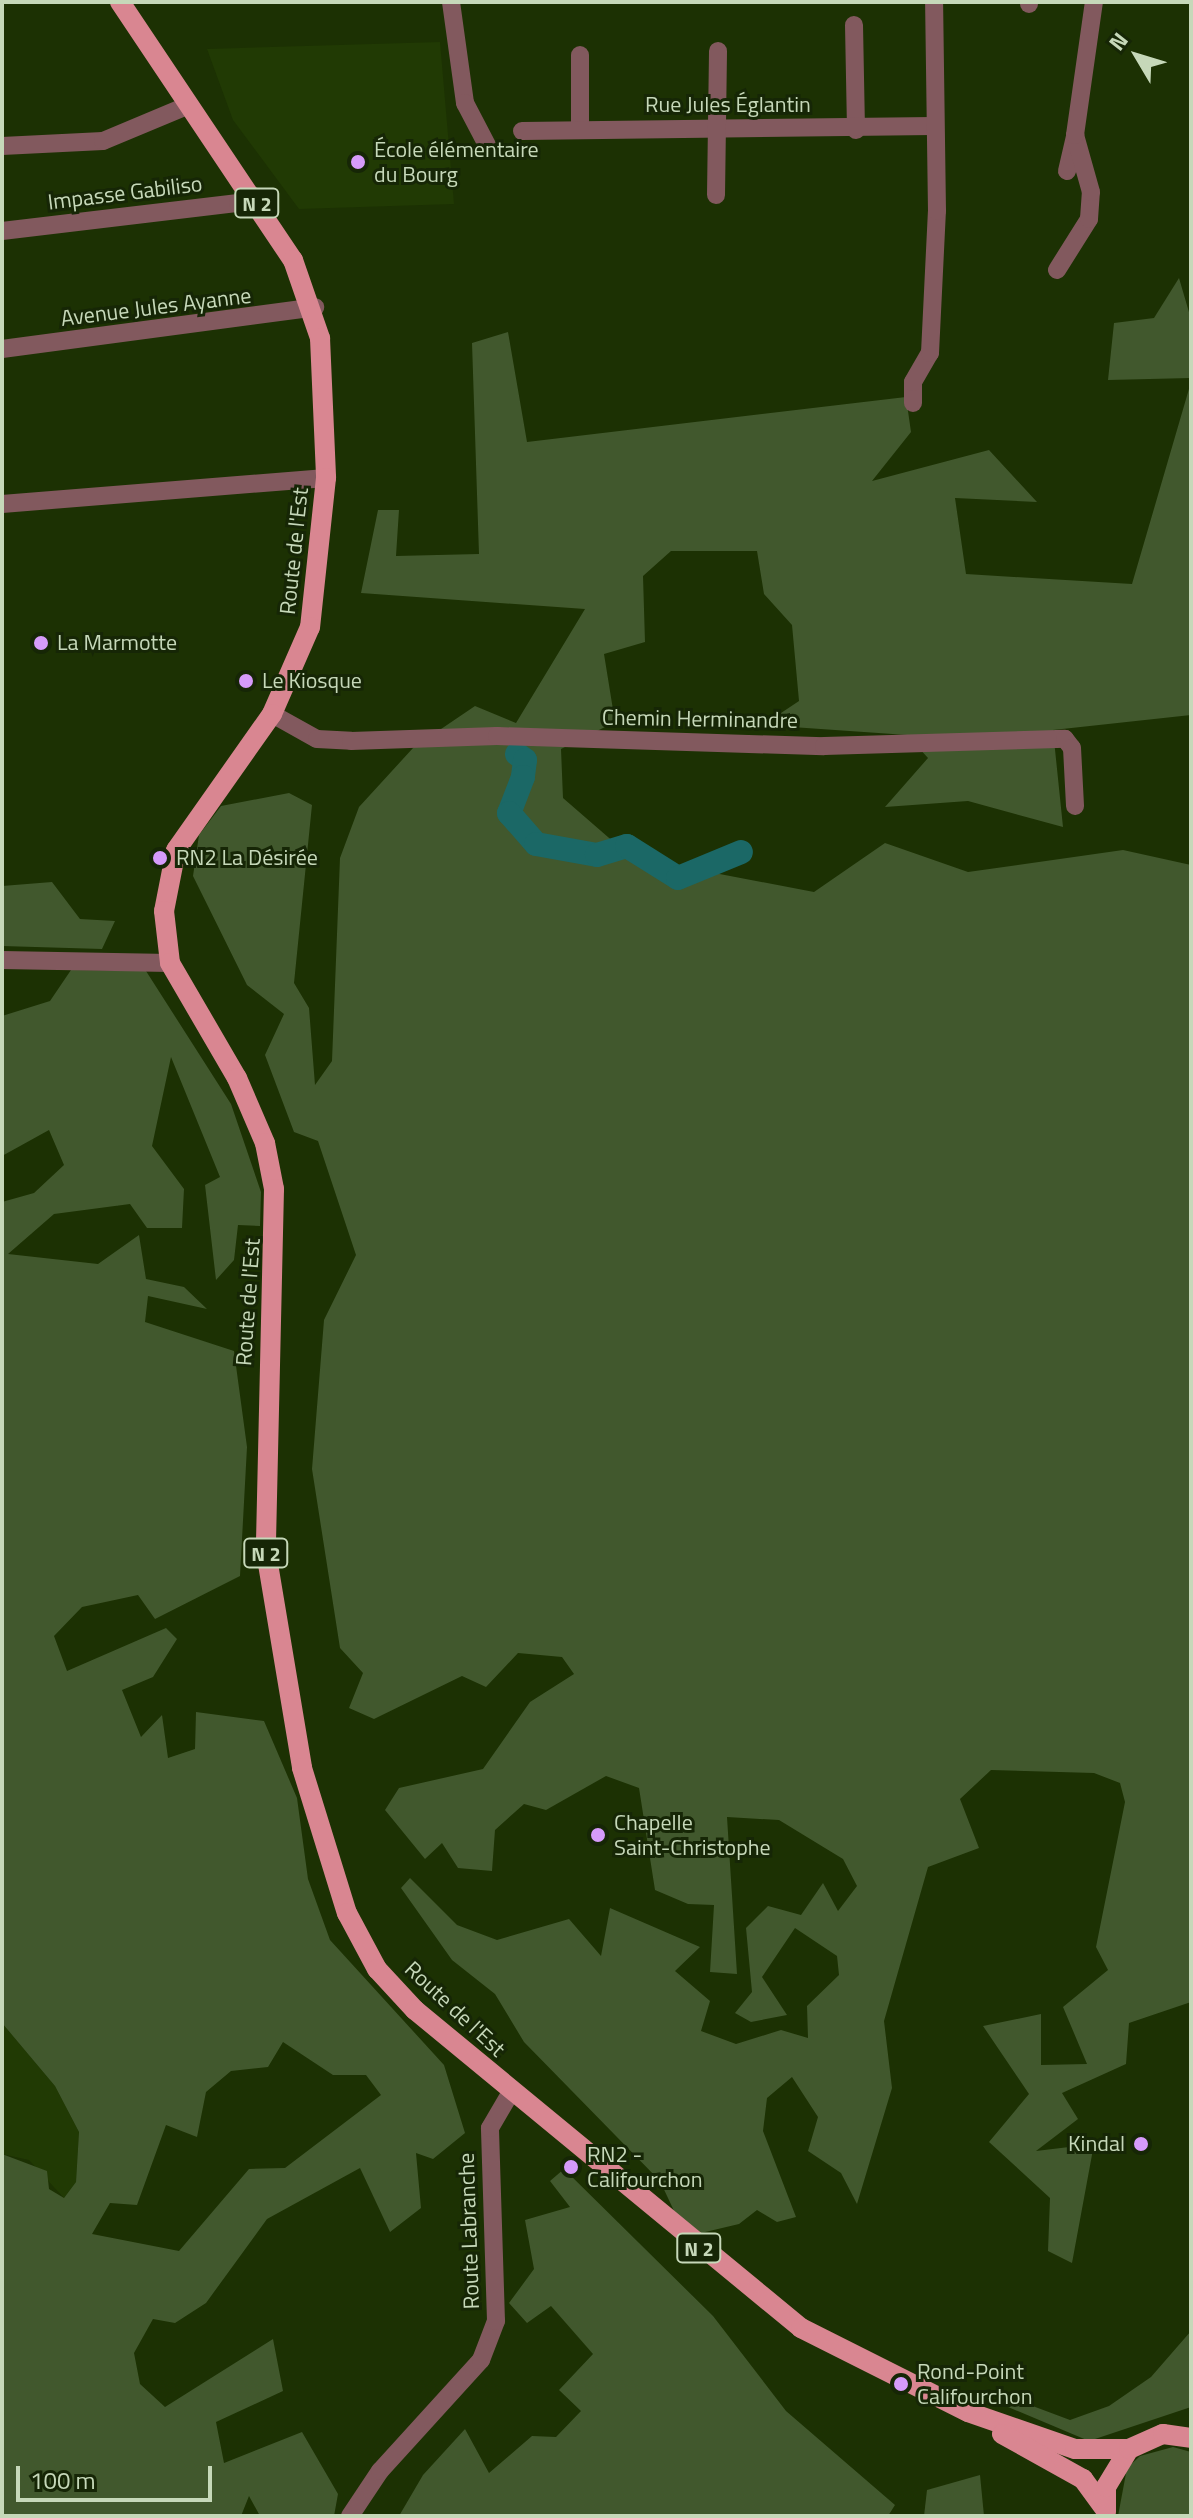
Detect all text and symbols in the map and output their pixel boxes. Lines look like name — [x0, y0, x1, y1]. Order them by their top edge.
north arrow — [1097, 16, 1177, 96]
text: N — [1100, 25, 1136, 58]
street label: Rue Jules Églantin — [645, 92, 811, 118]
place label: École élémentaire du Bourg — [374, 136, 539, 188]
marker: École élémentaire du Bourg — [349, 153, 367, 171]
street label: Impasse Gabiliso — [46, 170, 204, 216]
road number: N 2 — [233, 187, 281, 219]
street label: Avenue Jules Ayanne — [59, 282, 253, 332]
street label: Route de l'Est — [274, 486, 314, 616]
place label: La Marmotte — [57, 630, 177, 656]
marker: La Marmotte — [32, 634, 50, 652]
place label: Le Kiosque — [262, 668, 362, 694]
marker: Le Kiosque — [237, 672, 255, 690]
street label: Chemin Herminandre — [602, 704, 798, 734]
place label: RN2 La Désirée — [176, 845, 318, 871]
marker: RN2 La Désirée — [151, 849, 169, 867]
street label: Route de l'Est — [230, 1237, 266, 1367]
road number: N 2 — [242, 1537, 290, 1569]
place label: Chapelle Saint-Christophe — [614, 1809, 771, 1860]
marker: Chapelle Saint-Christophe — [589, 1826, 607, 1844]
street label: Route de l'Est — [399, 1956, 511, 2062]
place label: Kindal — [1068, 2131, 1125, 2157]
marker: Kindal — [1132, 2135, 1150, 2153]
place label: RN2 - Califourchon — [587, 2141, 702, 2192]
street label: Route Labranche — [453, 2152, 485, 2310]
marker: RN2 - Califourchon — [562, 2158, 580, 2176]
road number: N 2 — [675, 2232, 723, 2264]
place label: Rond-Point Califourchon — [917, 2358, 1032, 2410]
marker: Rond-Point Califourchon — [892, 2375, 910, 2393]
scale bar — [20, 2450, 216, 2500]
text: 100 m — [30, 2462, 96, 2498]

